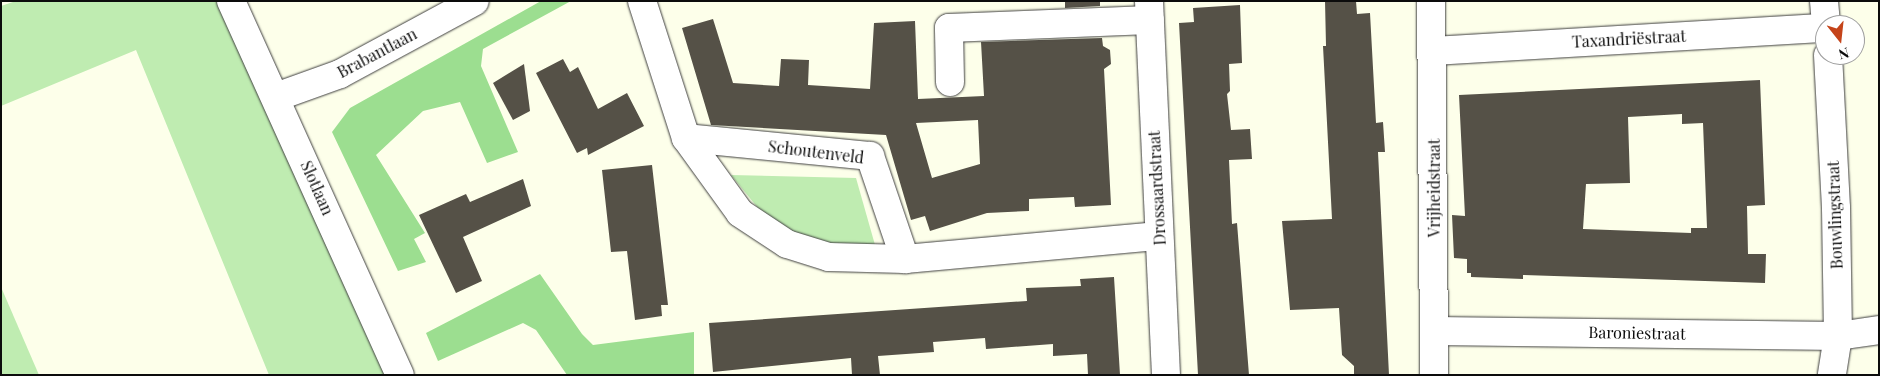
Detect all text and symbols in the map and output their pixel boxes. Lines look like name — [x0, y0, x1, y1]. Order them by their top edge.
north arrow — [1815, 15, 1865, 65]
street label: Brabantlaan — [334, 24, 420, 82]
street label: Taxandriëstraat — [1571, 26, 1687, 52]
text: N — [1837, 43, 1851, 64]
street label: Drossaardstraat — [1144, 130, 1170, 246]
street label: Schoutenveld — [767, 137, 865, 167]
street label: Vrijheidstraat — [1424, 139, 1444, 237]
street label: Slotlaan — [297, 158, 337, 218]
street label: Bouwlingstraat — [1824, 160, 1846, 270]
street label: Baroniestraat — [1588, 323, 1686, 343]

